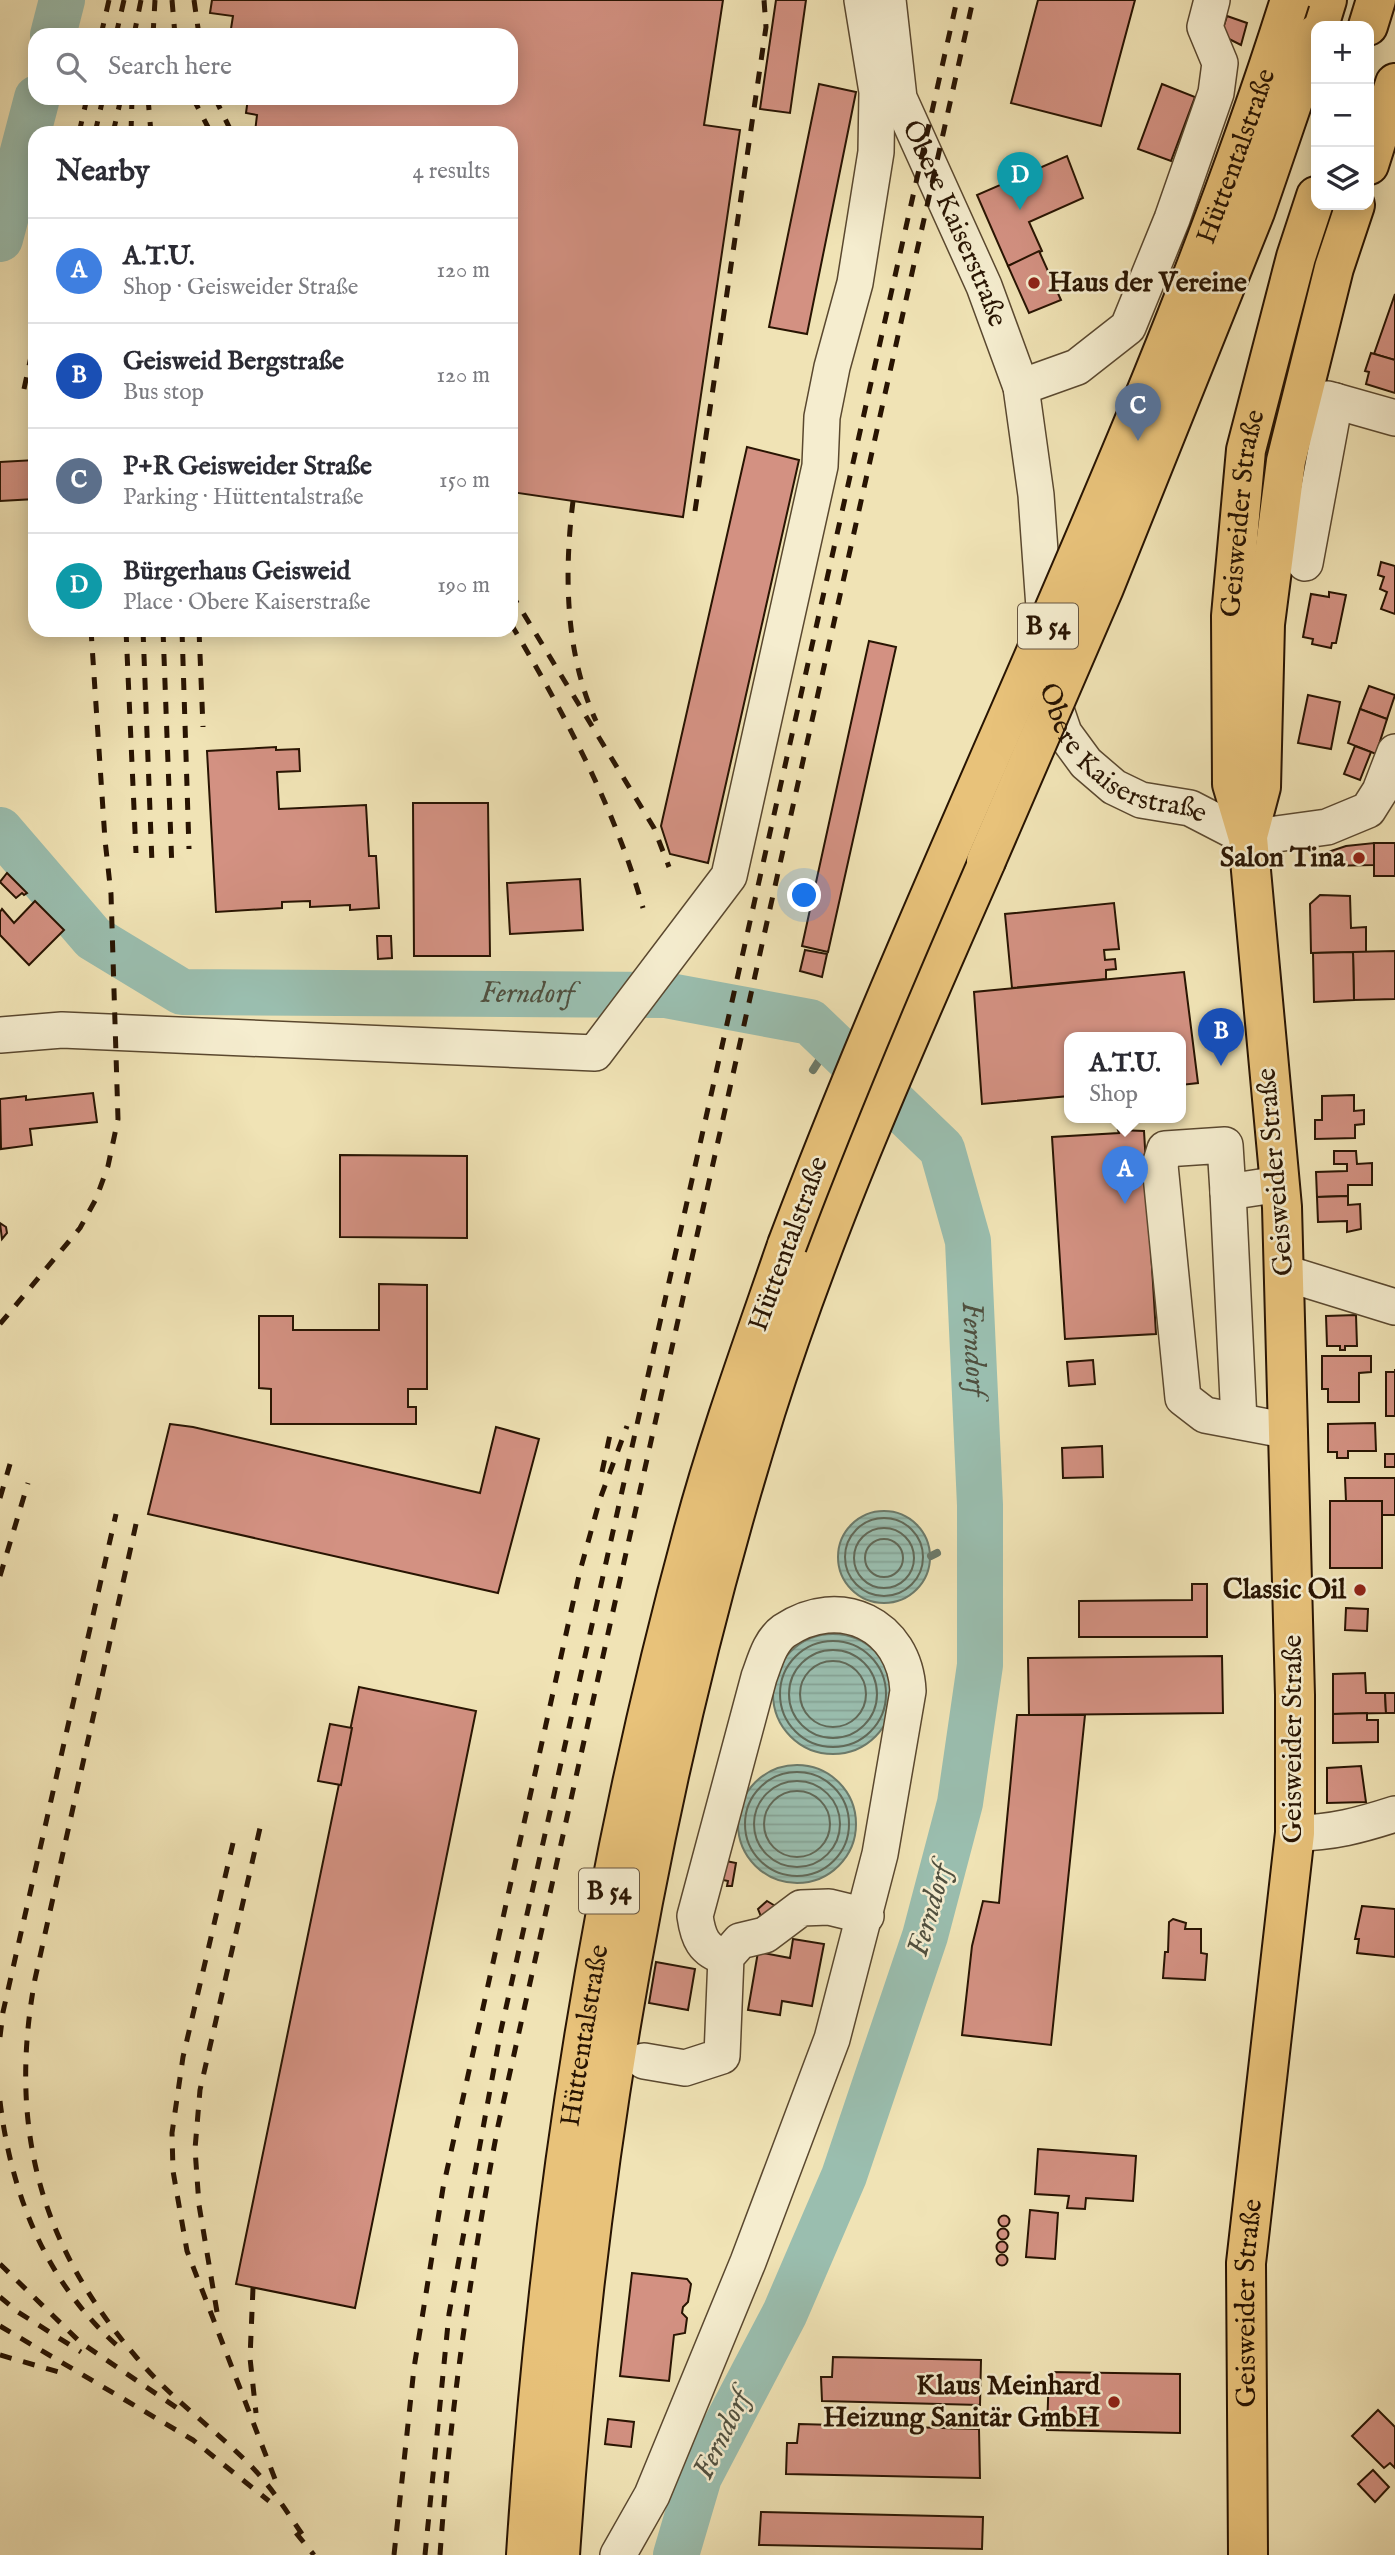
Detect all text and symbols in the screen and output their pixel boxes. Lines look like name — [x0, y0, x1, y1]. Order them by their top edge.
map controls — [1311, 21, 1374, 210]
button: + — [1311, 21, 1374, 84]
search box — [28, 28, 518, 105]
icon: search — [52, 48, 90, 86]
text: Search here — [108, 50, 232, 83]
street label: Hüttentalstraße — [1189, 64, 1284, 249]
button: − — [1311, 84, 1374, 147]
street label: Obere Kaiserstraße — [894, 115, 1015, 332]
button: layers — [1311, 147, 1374, 210]
pin: D — [997, 152, 1043, 210]
text: Nearby — [56, 153, 149, 191]
text: 4 results — [412, 157, 490, 186]
text: A.T.U. — [123, 240, 195, 273]
text: A — [71, 256, 87, 285]
text: 120 m — [437, 256, 490, 285]
place label: Haus der Vereine — [1048, 266, 1247, 301]
text: Shop · Geisweider Straße — [123, 273, 358, 302]
marker: Haus der Vereine — [1026, 275, 1042, 291]
text: Geisweid Bergstraße — [123, 345, 344, 378]
text: B — [71, 361, 87, 390]
text: 120 m — [437, 361, 490, 390]
text: Bus stop — [123, 378, 204, 407]
pin: C — [1115, 383, 1161, 441]
street label: Geisweider Straße — [1213, 406, 1273, 619]
text: P+R Geisweider Straße — [123, 450, 372, 483]
text: C — [71, 466, 87, 495]
text: 150 m — [439, 466, 490, 495]
text: Parking · Hüttentalstraße — [123, 483, 364, 512]
text: Bürgerhaus Geisweid — [123, 555, 350, 588]
text: D — [70, 571, 88, 600]
text: 190 m — [437, 571, 490, 600]
text: Place · Obere Kaiserstraße — [123, 588, 371, 617]
road number: B 54 — [1018, 604, 1078, 648]
street label: Obere Kaiserstraße — [1031, 679, 1213, 831]
place label: Salon Tina — [1220, 841, 1346, 876]
marker: Salon Tina — [1351, 850, 1367, 866]
your location — [787, 878, 821, 912]
water label: Ferndorf — [480, 975, 582, 1013]
pin: B — [1198, 1008, 1244, 1066]
popup — [1064, 1032, 1186, 1123]
text: A.T.U. — [1089, 1047, 1161, 1080]
street label: Geisweider Straße — [1249, 1066, 1303, 1278]
text: Shop — [1089, 1080, 1138, 1109]
pin: A — [1102, 1146, 1148, 1204]
street label: Hüttentalstraße — [741, 1152, 837, 1336]
water label: Ferndorf — [952, 1301, 994, 1404]
place label: Classic Oil — [1223, 1573, 1347, 1608]
marker: Classic Oil — [1352, 1582, 1368, 1598]
street label: Geisweider Straße — [1276, 1634, 1311, 1843]
water label: Ferndorf — [900, 1853, 964, 1961]
road number: B 54 — [579, 1868, 639, 1914]
street label: Hüttentalstraße — [553, 1942, 617, 2129]
street label: Geisweider Straße — [1228, 2197, 1271, 2408]
place label: Klaus Meinhard Heizung Sanitär GmbH — [823, 2369, 1101, 2436]
water label: Ferndorf — [685, 2378, 764, 2486]
marker: Klaus Meinhard Heizung Sanitär GmbH — [1106, 2394, 1122, 2410]

